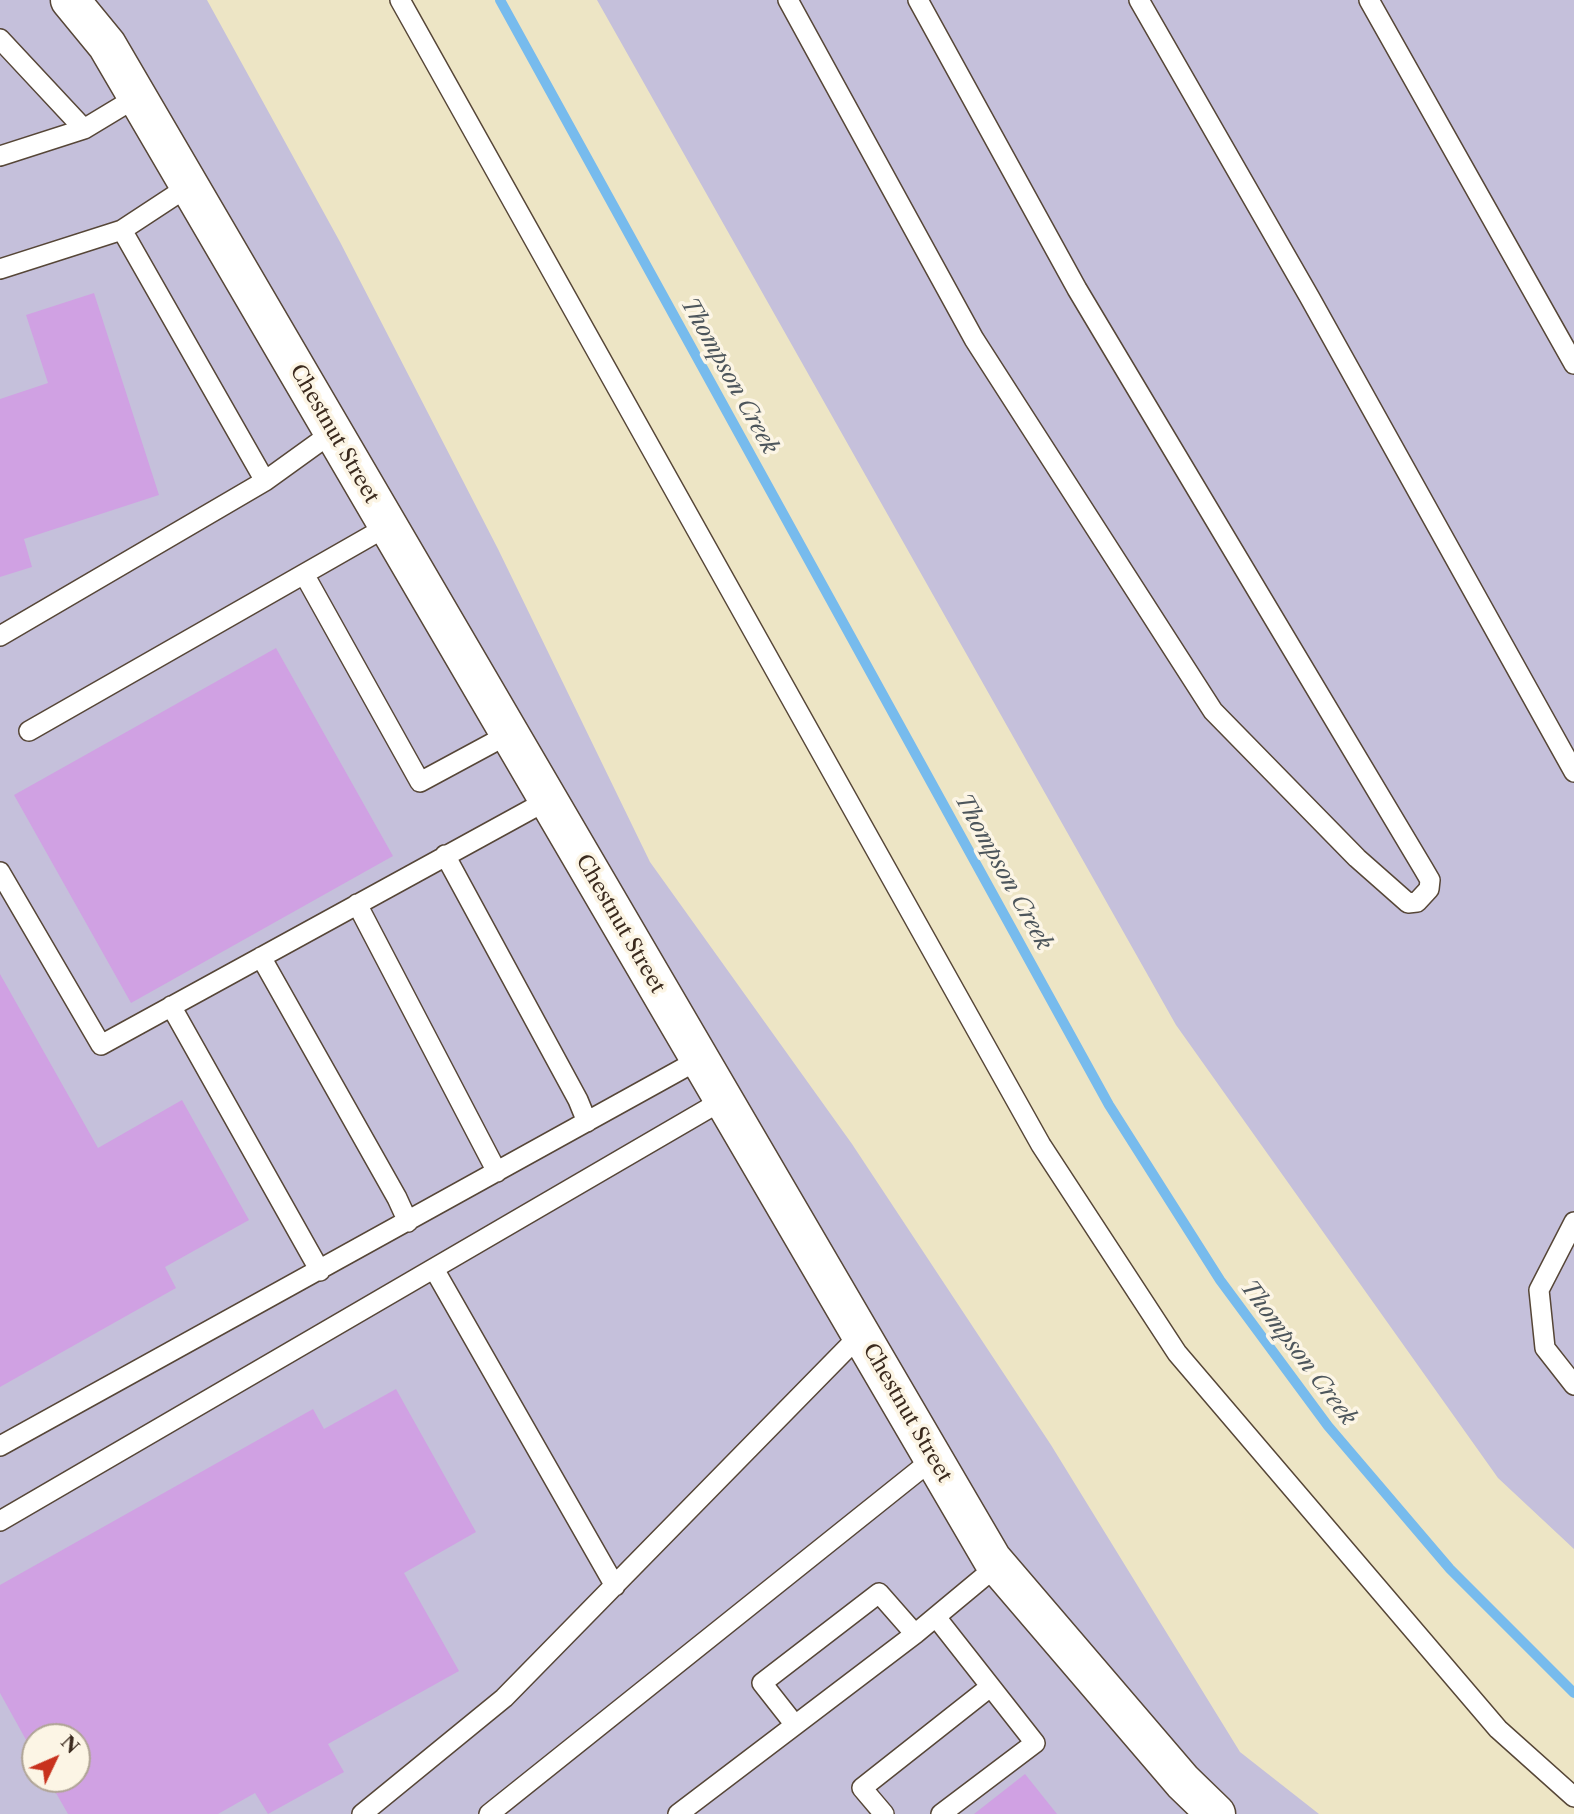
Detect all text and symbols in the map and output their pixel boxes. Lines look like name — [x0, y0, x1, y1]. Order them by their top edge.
water label: Thompson Creek — [674, 293, 784, 459]
street label: Chestnut Street — [284, 360, 384, 508]
water label: Thompson Creek — [948, 789, 1058, 955]
street label: Chestnut Street — [570, 850, 670, 998]
water label: Thompson Creek — [1234, 1275, 1362, 1431]
street label: Chestnut Street — [857, 1339, 957, 1487]
north arrow — [21, 1723, 91, 1793]
text: N — [56, 1731, 84, 1758]

